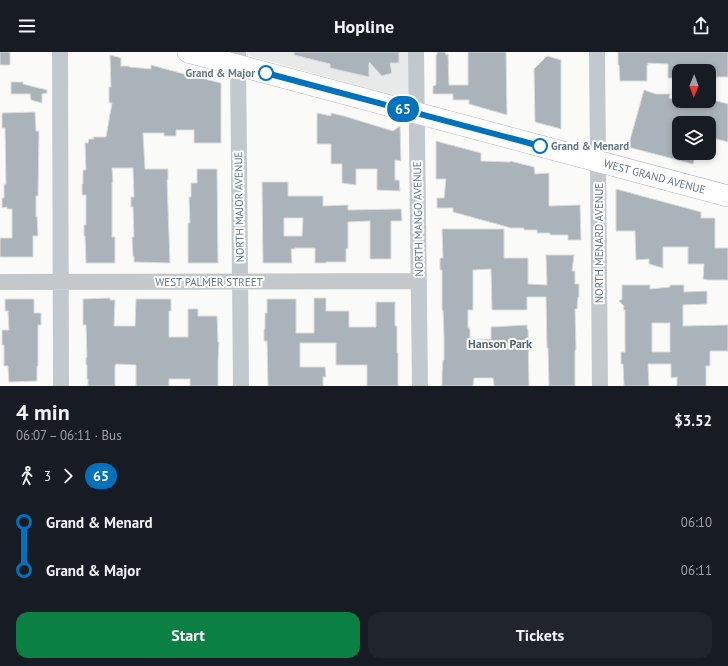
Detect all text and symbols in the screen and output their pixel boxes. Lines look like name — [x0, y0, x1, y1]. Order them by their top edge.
icon: menu — [16, 15, 38, 37]
text: Hopline — [334, 15, 394, 38]
icon: share — [690, 15, 712, 37]
north arrow — [672, 64, 716, 108]
map controls — [672, 64, 716, 160]
marker: Grand & Major — [258, 65, 274, 81]
place label: Grand & Major — [186, 66, 255, 80]
line badge: 65 — [385, 96, 421, 122]
text: 65 — [395, 100, 411, 118]
button: layers — [672, 116, 716, 160]
marker: Grand & Menard — [532, 138, 548, 154]
place label: Grand & Menard — [551, 139, 629, 153]
street label: NORTH MAJOR AVENUE — [231, 151, 247, 263]
street label: WEST GRAND AVENUE — [602, 156, 707, 197]
street label: NORTH MANGO AVENUE — [410, 161, 426, 277]
street label: NORTH MENARD AVENUE — [592, 183, 606, 303]
street label: WEST PALMER STREET — [155, 275, 263, 289]
district label: Hanson Park — [468, 336, 532, 351]
text: 4 min — [16, 398, 70, 426]
text: $3.52 — [674, 411, 712, 430]
text: 06:07 – 06:11 · Bus — [16, 427, 122, 444]
icon: walk — [16, 465, 38, 487]
icon: forward — [57, 465, 79, 487]
text: 65 — [93, 467, 109, 485]
text: 3 — [44, 468, 51, 485]
text: Grand & Menard — [46, 513, 153, 532]
text: 06:10 — [681, 514, 712, 531]
text: Grand & Major — [46, 561, 141, 580]
text: 06:11 — [681, 562, 712, 579]
button: Start — [16, 612, 360, 658]
button: Tickets — [368, 612, 712, 658]

